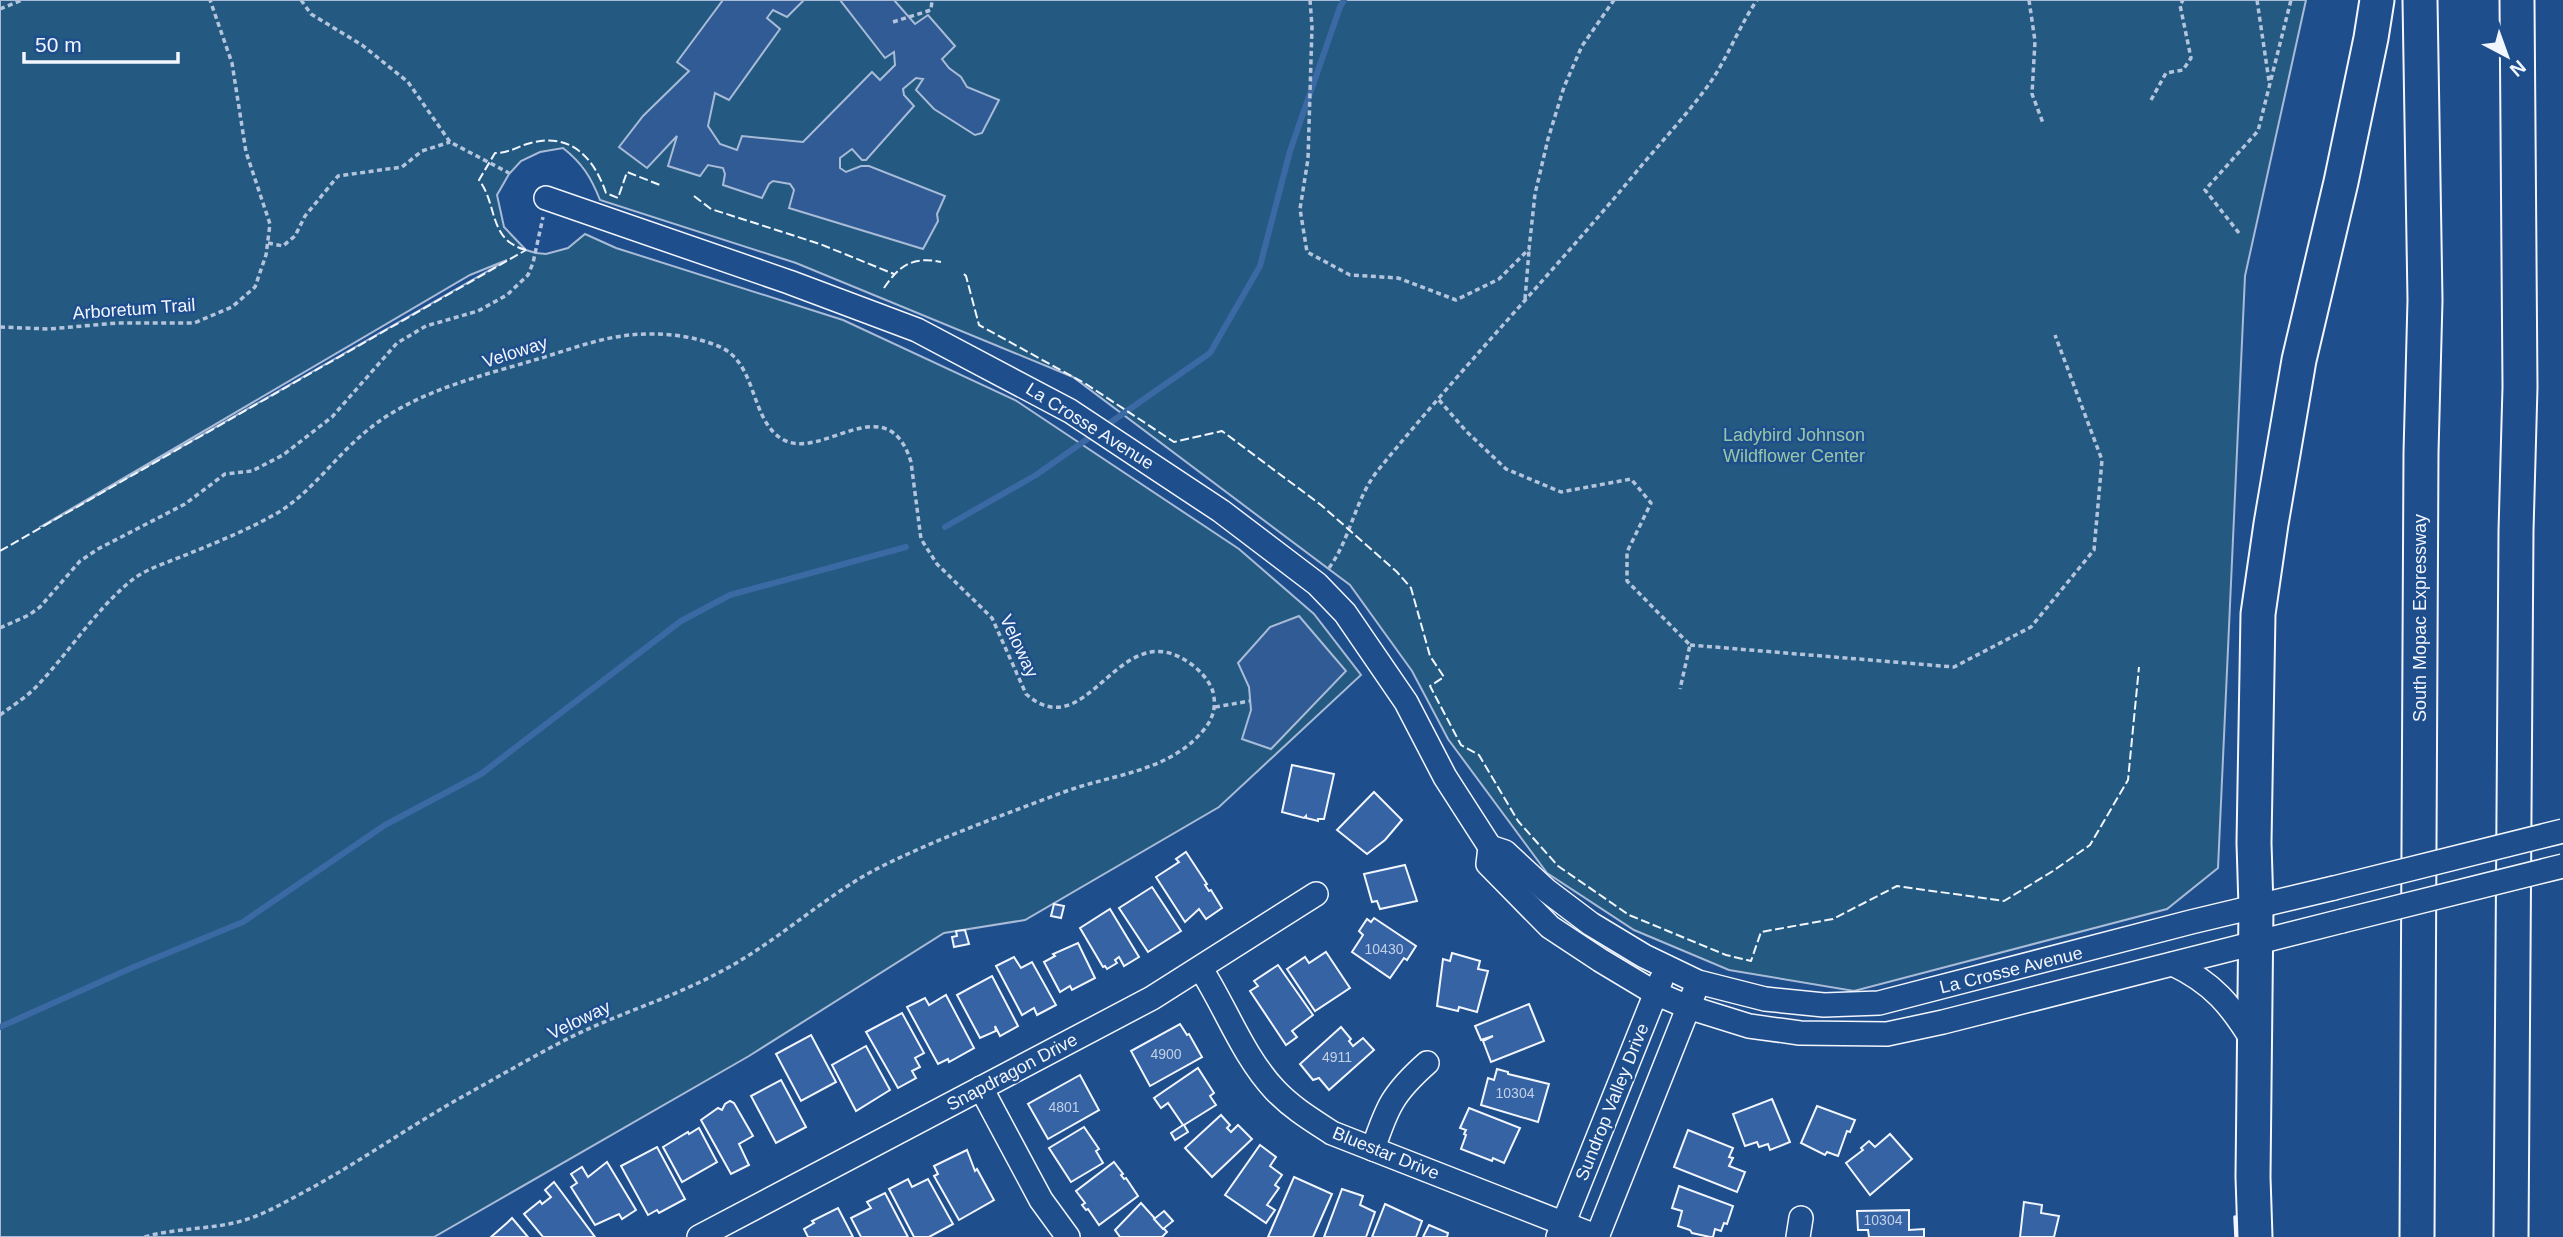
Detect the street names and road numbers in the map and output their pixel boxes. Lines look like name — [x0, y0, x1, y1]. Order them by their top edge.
street label: Arboretum Trail — [72, 295, 196, 323]
street label: Veloway — [480, 332, 550, 372]
street label: La Crosse Avenue — [1022, 379, 1158, 473]
street label: South Mopac Expressway — [2410, 514, 2430, 722]
street label: Veloway — [996, 611, 1042, 681]
street label: La Crosse Avenue — [1937, 943, 2085, 997]
street label: Veloway — [544, 996, 614, 1044]
street label: Sundrop Valley Drive — [1571, 1020, 1653, 1184]
street label: Snapdragon Drive — [943, 1029, 1081, 1115]
street label: Bluestar Drive — [1330, 1123, 1442, 1183]

